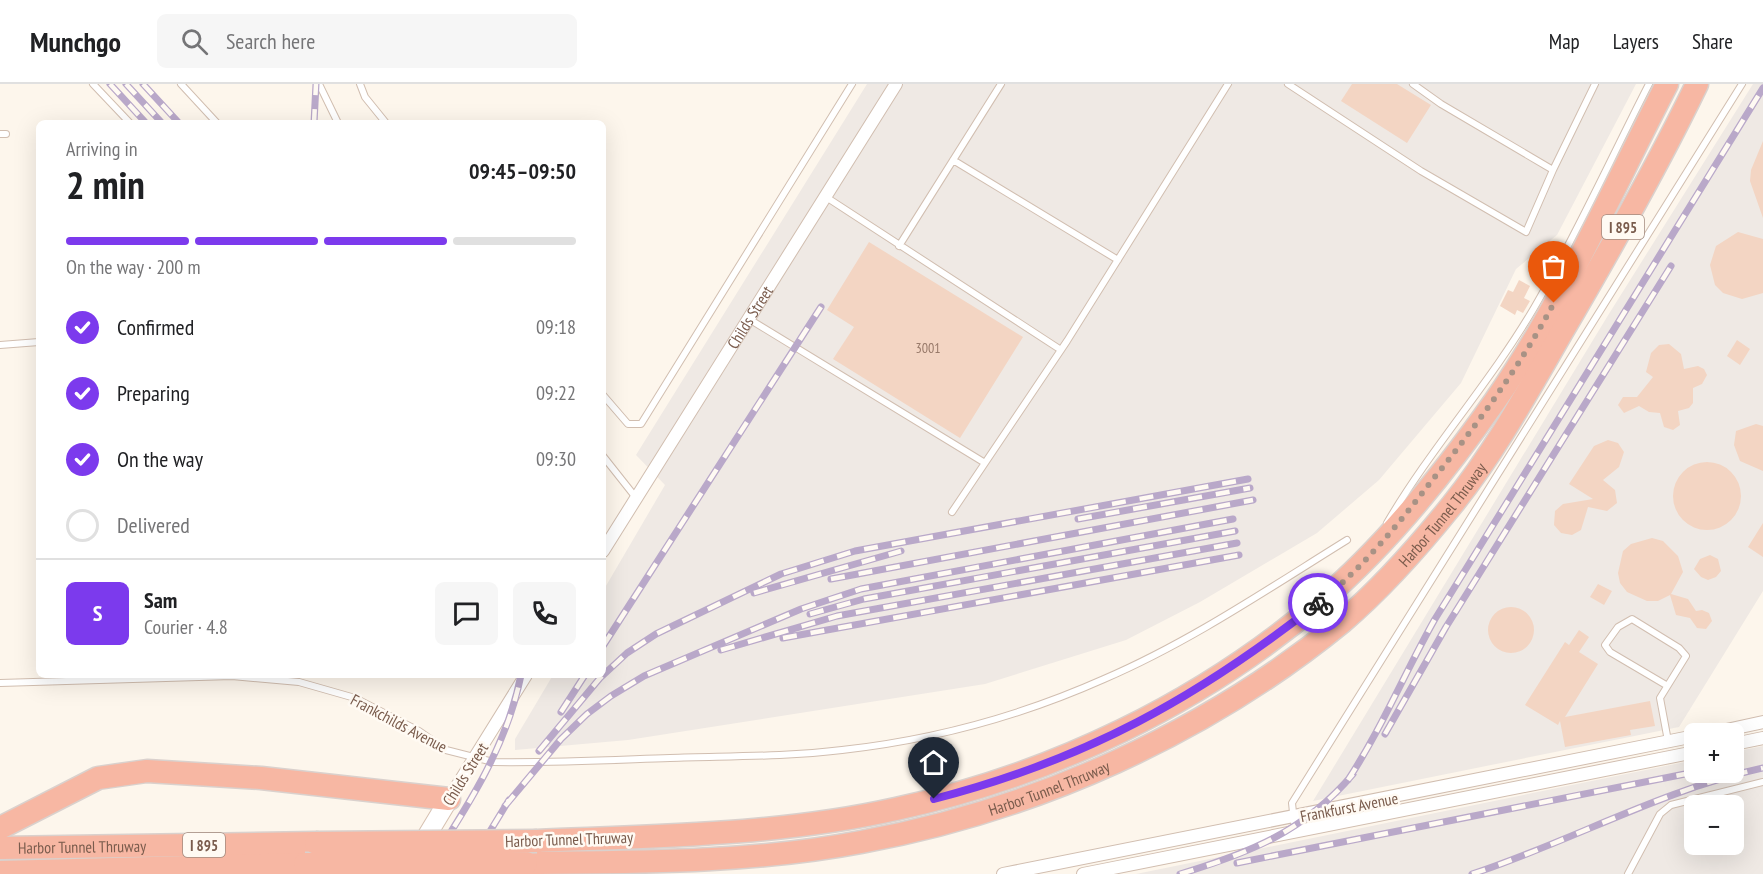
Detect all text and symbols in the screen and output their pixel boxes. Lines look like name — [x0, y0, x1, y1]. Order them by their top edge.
search box — [157, 14, 577, 68]
text: Munchgo — [30, 23, 121, 60]
icon: search — [178, 25, 211, 58]
text: Search here — [226, 27, 315, 55]
text: Map — [1549, 28, 1580, 55]
text: Layers — [1613, 28, 1659, 55]
text: Share — [1692, 28, 1733, 55]
text: Arriving in — [66, 136, 138, 162]
text: 09:45–09:50 — [469, 157, 576, 185]
text: 2 min — [66, 159, 145, 210]
road number: I 895 — [1602, 215, 1644, 239]
pin — [1528, 241, 1579, 303]
icon: bag — [1537, 250, 1570, 283]
text: On the way · 200 m — [66, 254, 201, 280]
street label: Childs Street — [722, 282, 777, 352]
icon: check — [66, 311, 99, 344]
text: Confirmed — [117, 313, 194, 341]
text: 09:18 — [536, 314, 576, 340]
house number: 3001 — [915, 339, 941, 357]
icon: check — [66, 377, 99, 410]
text: Preparing — [117, 379, 190, 407]
text: 09:22 — [536, 380, 576, 406]
icon: check — [66, 443, 99, 476]
text: On the way — [117, 445, 203, 473]
text: 09:30 — [536, 446, 576, 472]
street label: Harbor Tunnel Thruway — [1394, 459, 1490, 571]
text: Delivered — [117, 511, 190, 539]
courier — [1288, 573, 1348, 633]
button: chat — [435, 582, 498, 645]
button: phone — [513, 582, 576, 645]
text: Sam — [144, 586, 177, 614]
icon: bike — [1302, 587, 1335, 620]
text: S — [93, 599, 102, 627]
text: Courier · 4.8 — [144, 614, 228, 640]
street label: Frankchilds Avenue — [347, 689, 451, 757]
map controls — [1684, 723, 1744, 855]
button: + — [1684, 723, 1744, 783]
pin — [908, 737, 959, 799]
street label: Childs Street — [438, 738, 492, 809]
icon: home — [917, 746, 950, 779]
street label: Harbor Tunnel Thruway — [986, 756, 1113, 820]
street label: Frankfurst Avenue — [1298, 788, 1400, 826]
button: − — [1684, 795, 1744, 855]
street label: Harbor Tunnel Thruway — [505, 827, 633, 851]
road number: I 895 — [183, 833, 225, 857]
street label: Harbor Tunnel Thruway — [18, 836, 146, 858]

